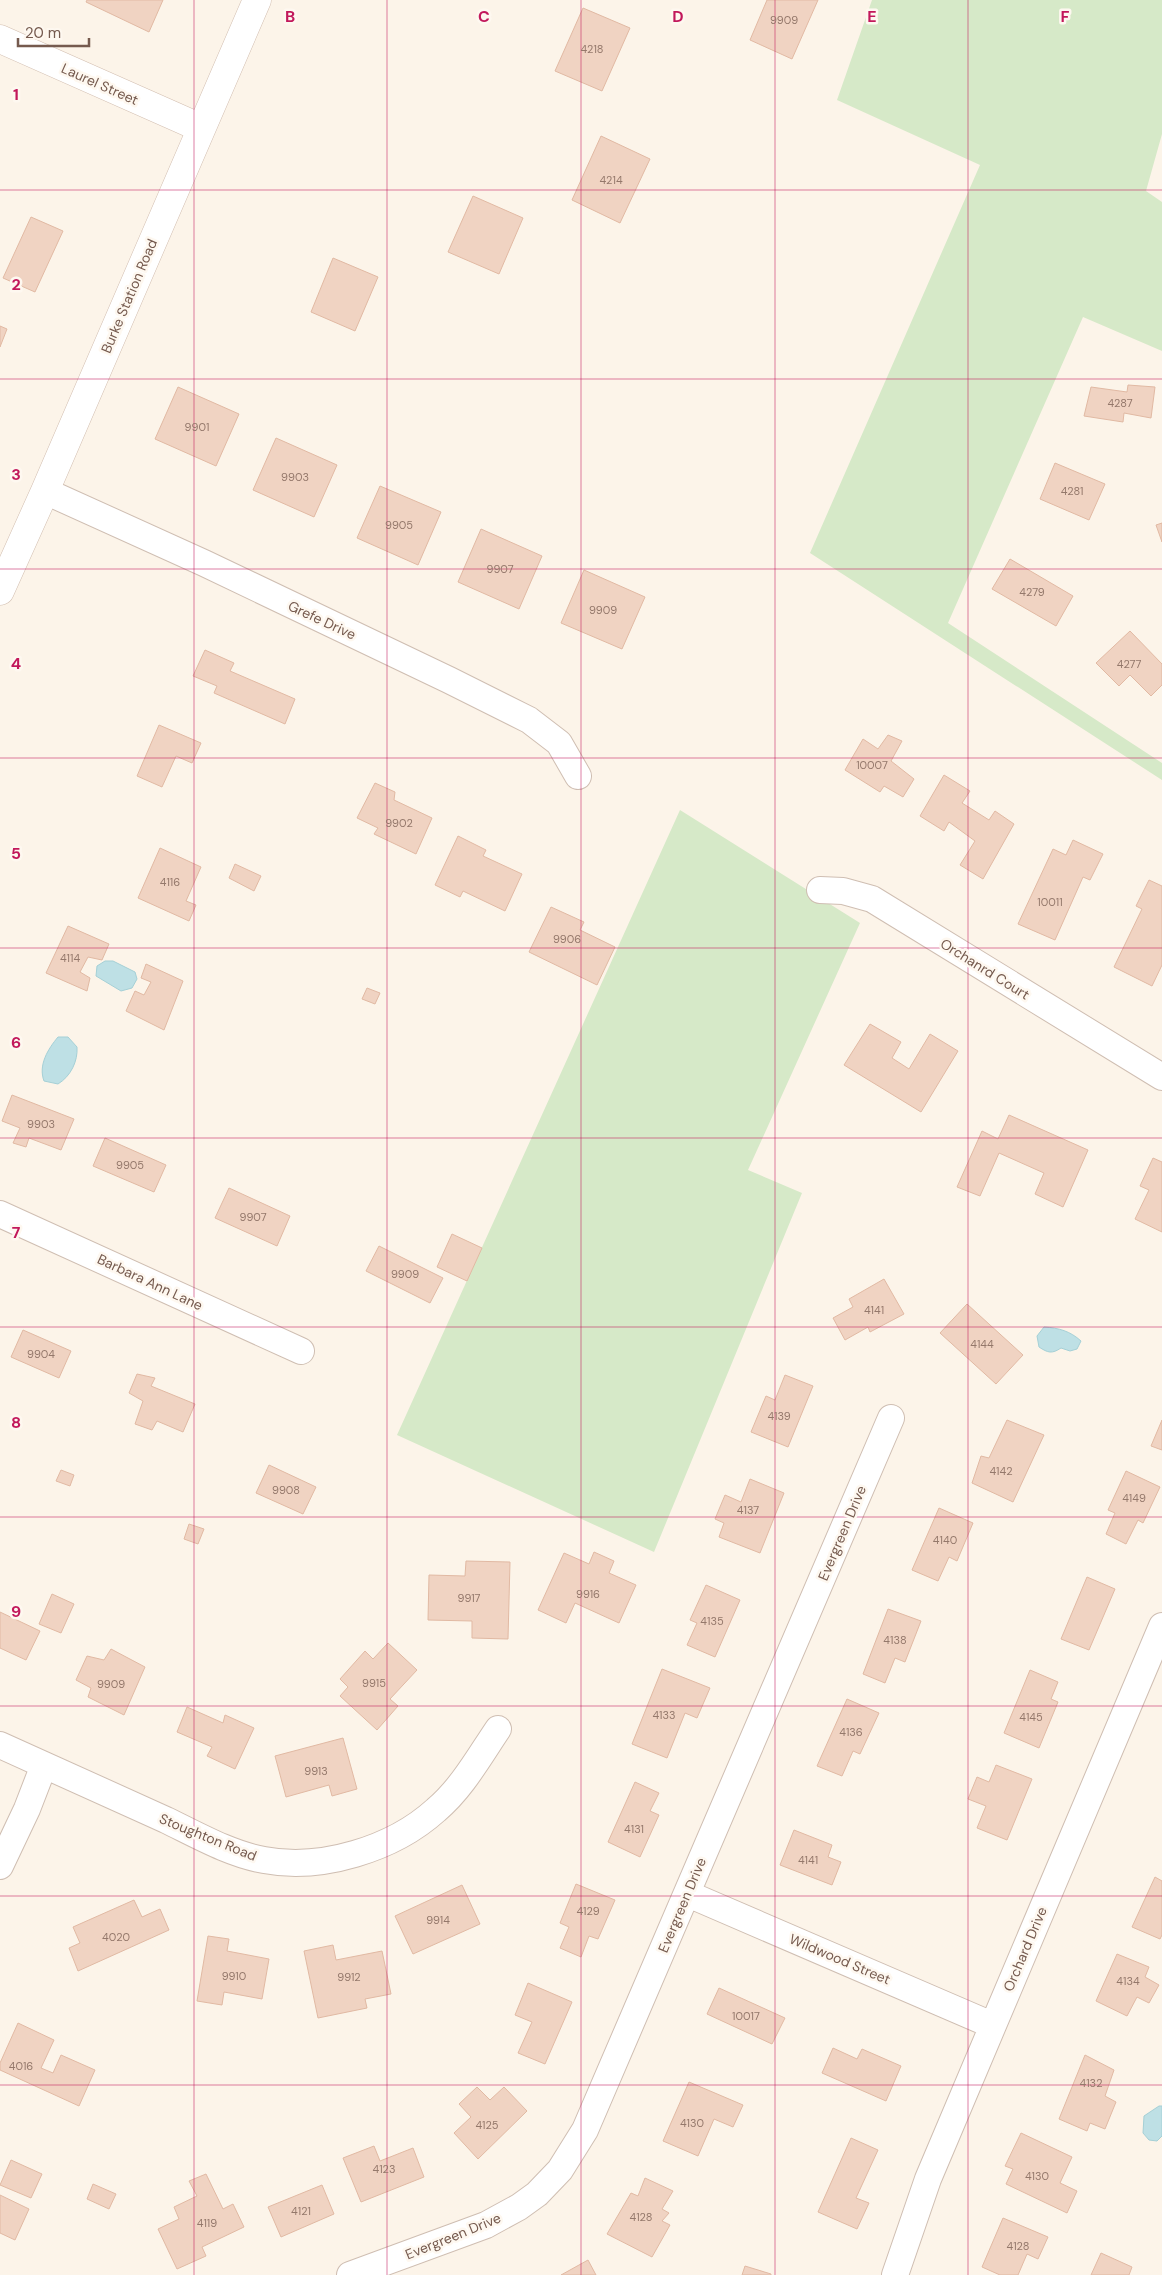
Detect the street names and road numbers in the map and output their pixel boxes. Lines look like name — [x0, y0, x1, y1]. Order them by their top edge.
street label: Laurel Street — [59, 59, 141, 109]
street label: Burke Station Road — [97, 236, 161, 356]
street label: Grefe Drive — [285, 596, 359, 644]
street label: Orchanrd Court — [937, 934, 1033, 1004]
street label: Barbara Ann Lane — [94, 1250, 206, 1314]
street label: Evergreen Drive — [814, 1483, 870, 1583]
street label: Stoughton Road — [157, 1809, 259, 1865]
street label: Evergreen Drive — [654, 1855, 710, 1955]
street label: Orchard Drive — [999, 1904, 1051, 1994]
street label: Wildwood Street — [787, 1930, 893, 1988]
street label: Evergreen Drive — [403, 2209, 503, 2263]

